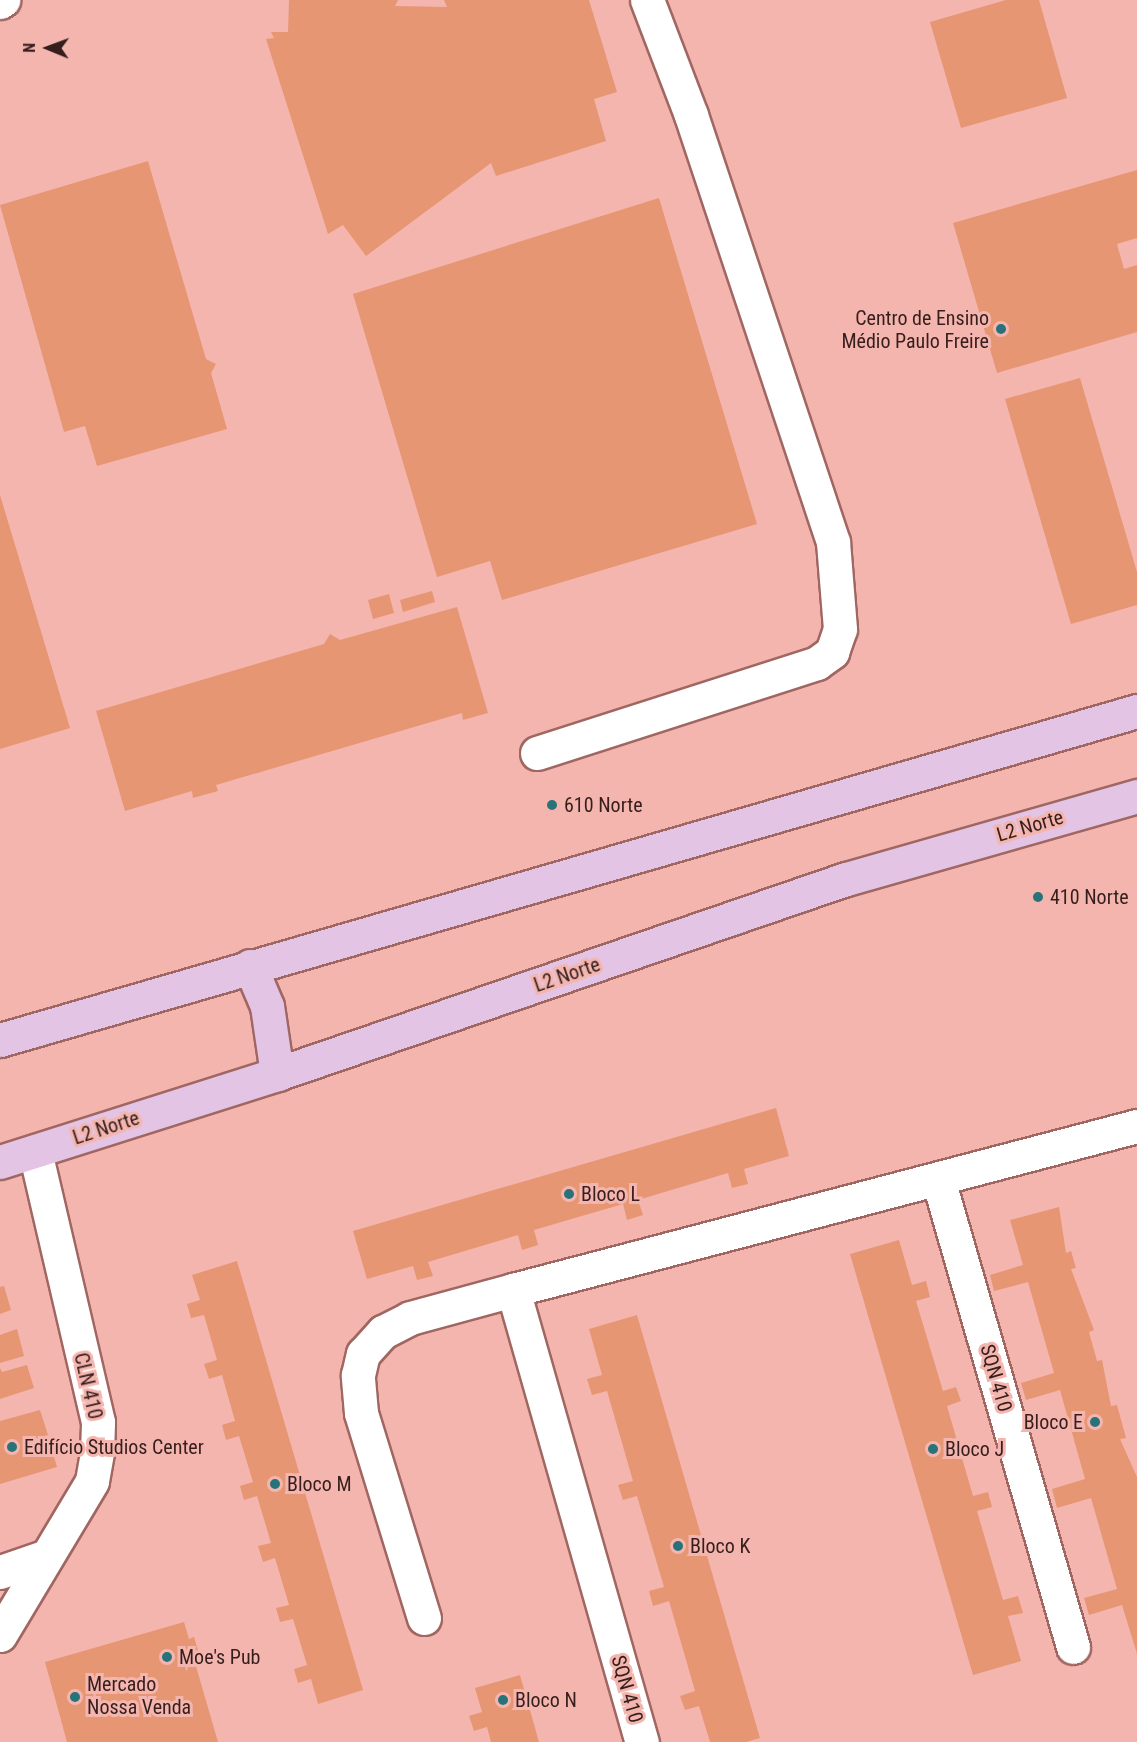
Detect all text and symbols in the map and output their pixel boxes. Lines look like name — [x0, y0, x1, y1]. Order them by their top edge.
north arrow — [18, 18, 78, 78]
text: N — [20, 43, 39, 53]
place label: Centro de Ensino Médio Paulo Freire — [841, 306, 989, 353]
marker: Centro de Ensino Médio Paulo Freire — [994, 322, 1008, 336]
place label: 610 Norte — [564, 793, 643, 817]
marker: 610 Norte — [545, 798, 559, 812]
street label: L2 Norte — [994, 805, 1066, 847]
place label: 410 Norte — [1050, 885, 1129, 909]
marker: 410 Norte — [1031, 890, 1045, 904]
street label: L2 Norte — [531, 953, 603, 997]
street label: L2 Norte — [70, 1106, 142, 1150]
place label: Bloco L — [581, 1182, 640, 1206]
marker: Bloco L — [562, 1187, 576, 1201]
street label: SQN 410 — [975, 1342, 1017, 1414]
street label: CLN 410 — [69, 1350, 107, 1422]
place label: Bloco E — [1024, 1410, 1083, 1434]
marker: Bloco E — [1088, 1415, 1102, 1429]
place label: Edifício Studios Center — [24, 1435, 204, 1459]
place label: Bloco J — [945, 1437, 1004, 1461]
marker: Edifício Studios Center — [5, 1440, 19, 1454]
marker: Bloco J — [926, 1442, 940, 1456]
place label: Bloco M — [287, 1472, 352, 1496]
marker: Bloco M — [268, 1477, 282, 1491]
place label: Bloco K — [690, 1534, 750, 1558]
marker: Bloco K — [671, 1539, 685, 1553]
place label: Moe's Pub — [179, 1645, 260, 1669]
marker: Moe's Pub — [160, 1650, 174, 1664]
street label: SQN 410 — [606, 1653, 648, 1725]
place label: Mercado Nossa Venda — [87, 1673, 191, 1720]
place label: Bloco N — [515, 1688, 577, 1712]
marker: Mercado Nossa Venda — [68, 1690, 82, 1704]
marker: Bloco N — [496, 1693, 510, 1707]

